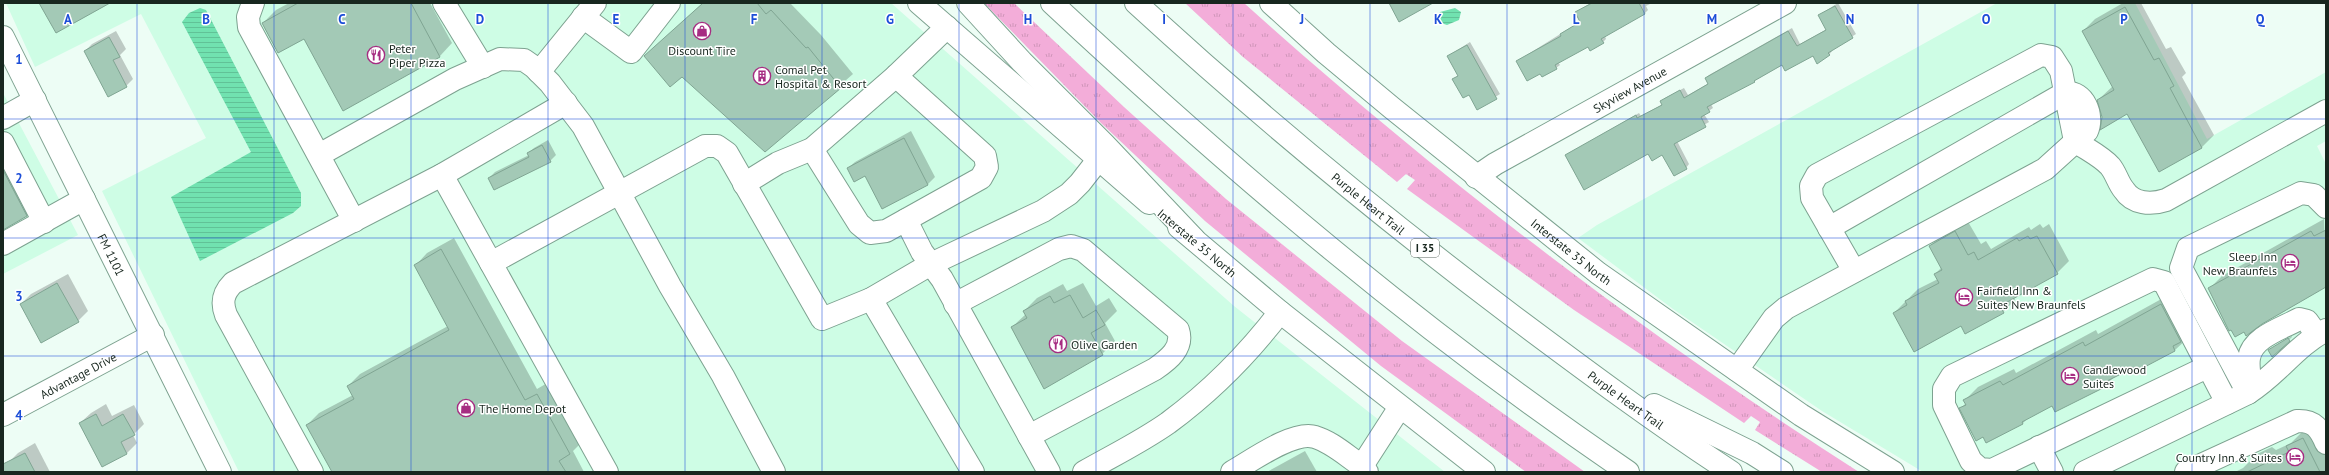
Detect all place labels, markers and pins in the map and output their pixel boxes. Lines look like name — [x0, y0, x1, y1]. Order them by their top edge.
shop icon: Discount Tire — [692, 21, 712, 41]
place label: Peter Piper Pizza — [389, 41, 445, 70]
place label: Discount Tire — [668, 43, 736, 58]
restaurant icon: Peter Piper Pizza — [366, 45, 386, 65]
place label: Comal Pet Hospital & Resort — [775, 62, 867, 91]
building icon: Comal Pet Hospital & Resort — [752, 66, 772, 86]
place label: Sleep Inn New Braunfels — [2203, 249, 2277, 278]
hotel icon: Sleep Inn New Braunfels — [2280, 253, 2300, 273]
place label: Fairfield Inn & Suites New Braunfels — [1977, 283, 2086, 312]
hotel icon: Fairfield Inn & Suites New Braunfels — [1954, 287, 1974, 307]
restaurant icon: Olive Garden — [1048, 334, 1068, 354]
place label: Olive Garden — [1071, 337, 1137, 352]
place label: Candlewood Suites — [2083, 362, 2146, 391]
hotel icon: Candlewood Suites — [2060, 366, 2080, 386]
shop icon: The Home Depot — [456, 398, 476, 418]
place label: The Home Depot — [479, 401, 566, 416]
hotel icon: Country Inn & Suites — [2285, 447, 2305, 467]
place label: Country Inn & Suites — [2176, 450, 2282, 465]

